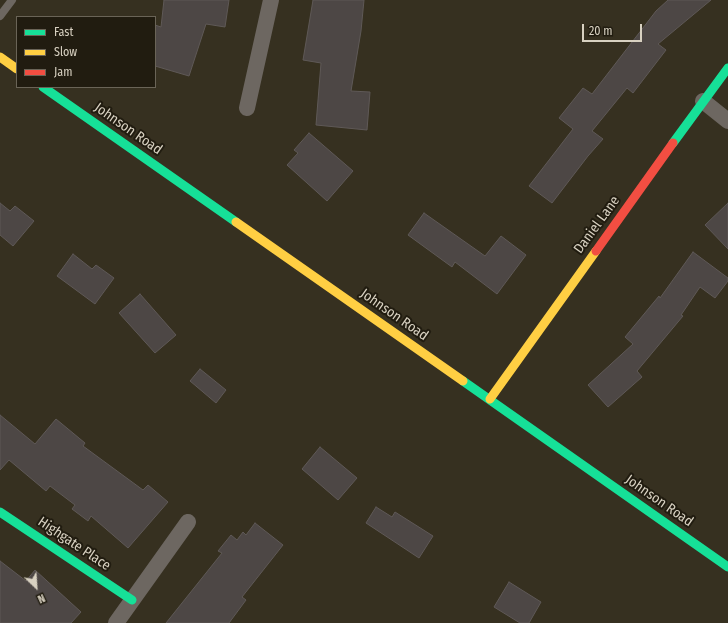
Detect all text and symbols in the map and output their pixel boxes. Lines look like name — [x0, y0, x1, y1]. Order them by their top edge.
legend — [16, 16, 156, 88]
scale bar — [584, 16, 644, 42]
text: 20 m — [589, 24, 613, 38]
text: Fast — [54, 25, 73, 39]
text: Slow — [54, 45, 77, 59]
text: Jam — [54, 65, 72, 79]
street label: Johnson Road — [91, 99, 165, 159]
street label: Daniel Lane — [571, 193, 623, 257]
street label: Johnson Road — [357, 285, 431, 345]
street label: Johnson Road — [622, 471, 696, 531]
street label: Highgate Place — [34, 514, 114, 574]
north arrow — [16, 567, 56, 607]
text: N — [36, 591, 47, 606]

